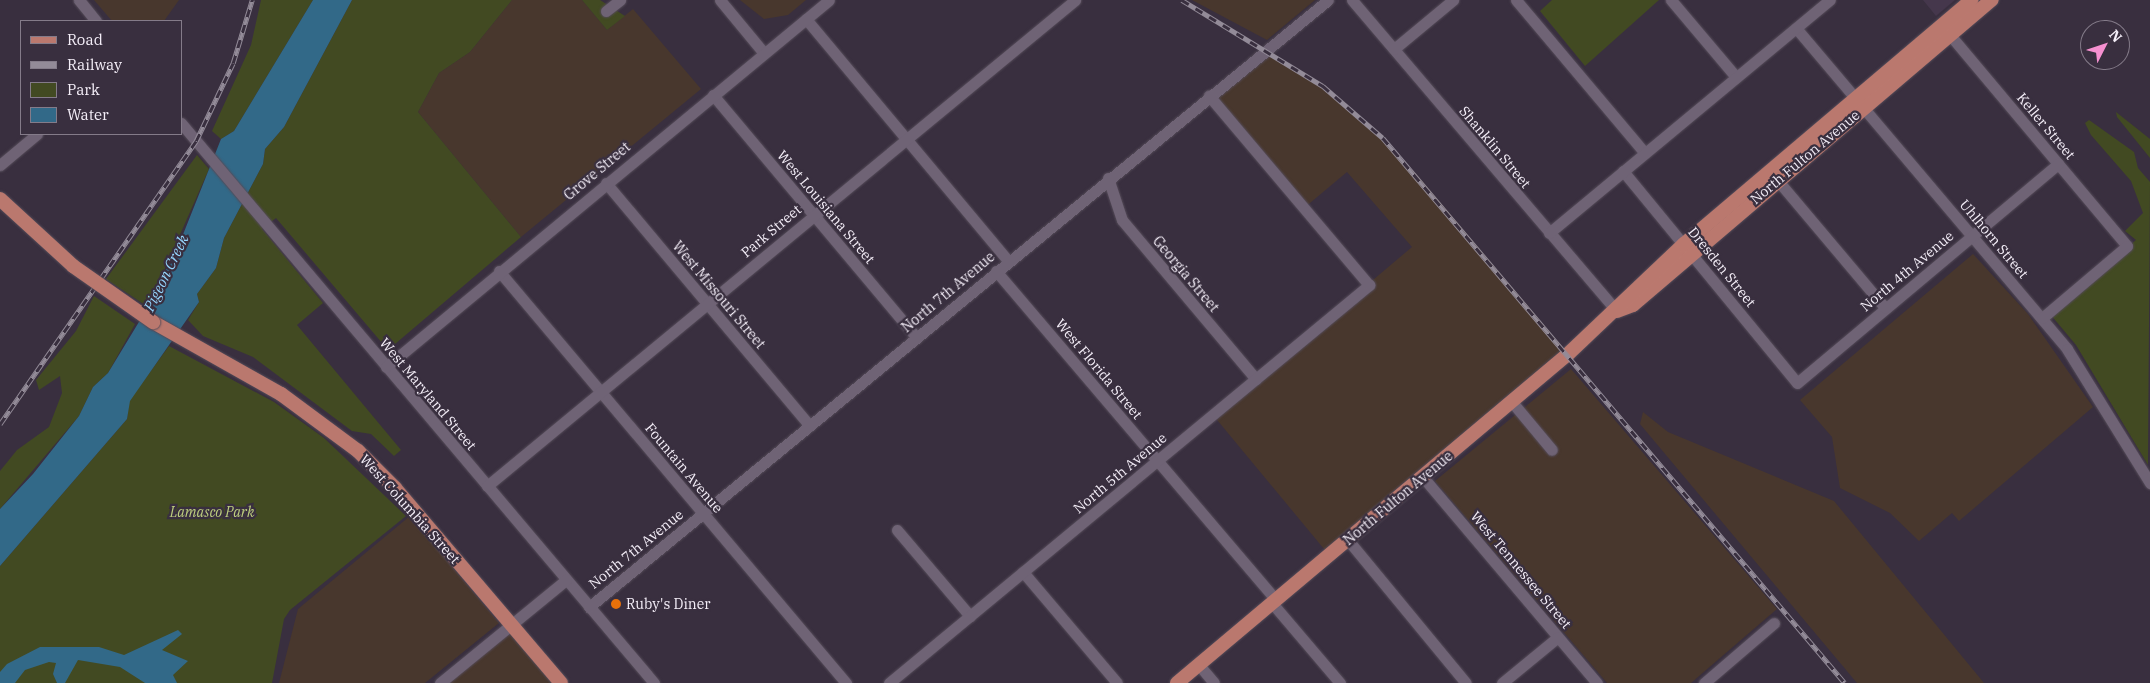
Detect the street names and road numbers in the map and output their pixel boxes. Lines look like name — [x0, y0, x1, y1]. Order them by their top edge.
street label: Keller Street — [2013, 89, 2079, 163]
street label: Shanklin Street — [1456, 103, 1534, 191]
street label: North Fulton Avenue — [1747, 106, 1863, 208]
street label: Grove Street — [560, 138, 634, 204]
street label: West Louisiana Street — [774, 147, 878, 267]
street label: Uhlhorn Street — [1956, 196, 2032, 282]
street label: Park Street — [738, 201, 804, 261]
street label: Dresden Street — [1685, 224, 1759, 310]
street label: North 4th Avenue — [1857, 227, 1957, 315]
street label: Georgia Street — [1149, 233, 1223, 315]
street label: West Missouri Street — [669, 238, 769, 352]
street label: North 7th Avenue — [898, 248, 998, 336]
street label: West Florida Street — [1052, 316, 1146, 422]
street label: West Maryland Street — [376, 335, 480, 453]
street label: Fountain Avenue — [642, 420, 726, 516]
street label: North 5th Avenue — [1070, 429, 1170, 517]
street label: North Fulton Avenue — [1340, 447, 1456, 549]
street label: West Columbia Street — [356, 451, 464, 567]
street label: North 7th Avenue — [585, 506, 687, 592]
street label: West Tennessee Street — [1467, 508, 1575, 632]

